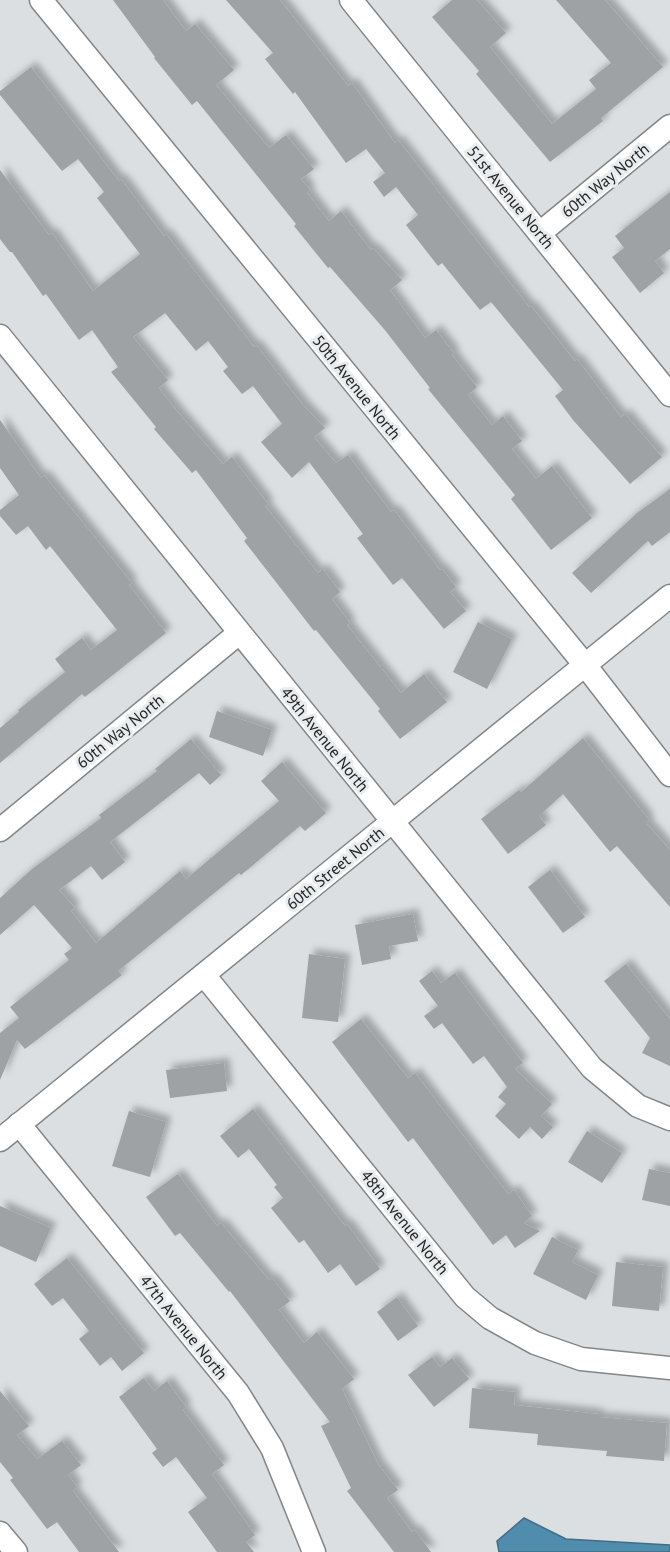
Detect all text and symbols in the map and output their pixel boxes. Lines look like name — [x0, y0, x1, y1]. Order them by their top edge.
street label: 60th Way North — [557, 139, 653, 221]
street label: 51st Avenue North — [463, 141, 559, 253]
street label: 50th Avenue North — [309, 331, 405, 443]
street label: 49th Avenue North — [277, 683, 373, 795]
street label: 60th Way North — [72, 690, 168, 772]
street label: 60th Street North — [282, 822, 388, 914]
street label: 48th Avenue North — [357, 1166, 453, 1278]
street label: 47th Avenue North — [136, 1271, 232, 1383]

